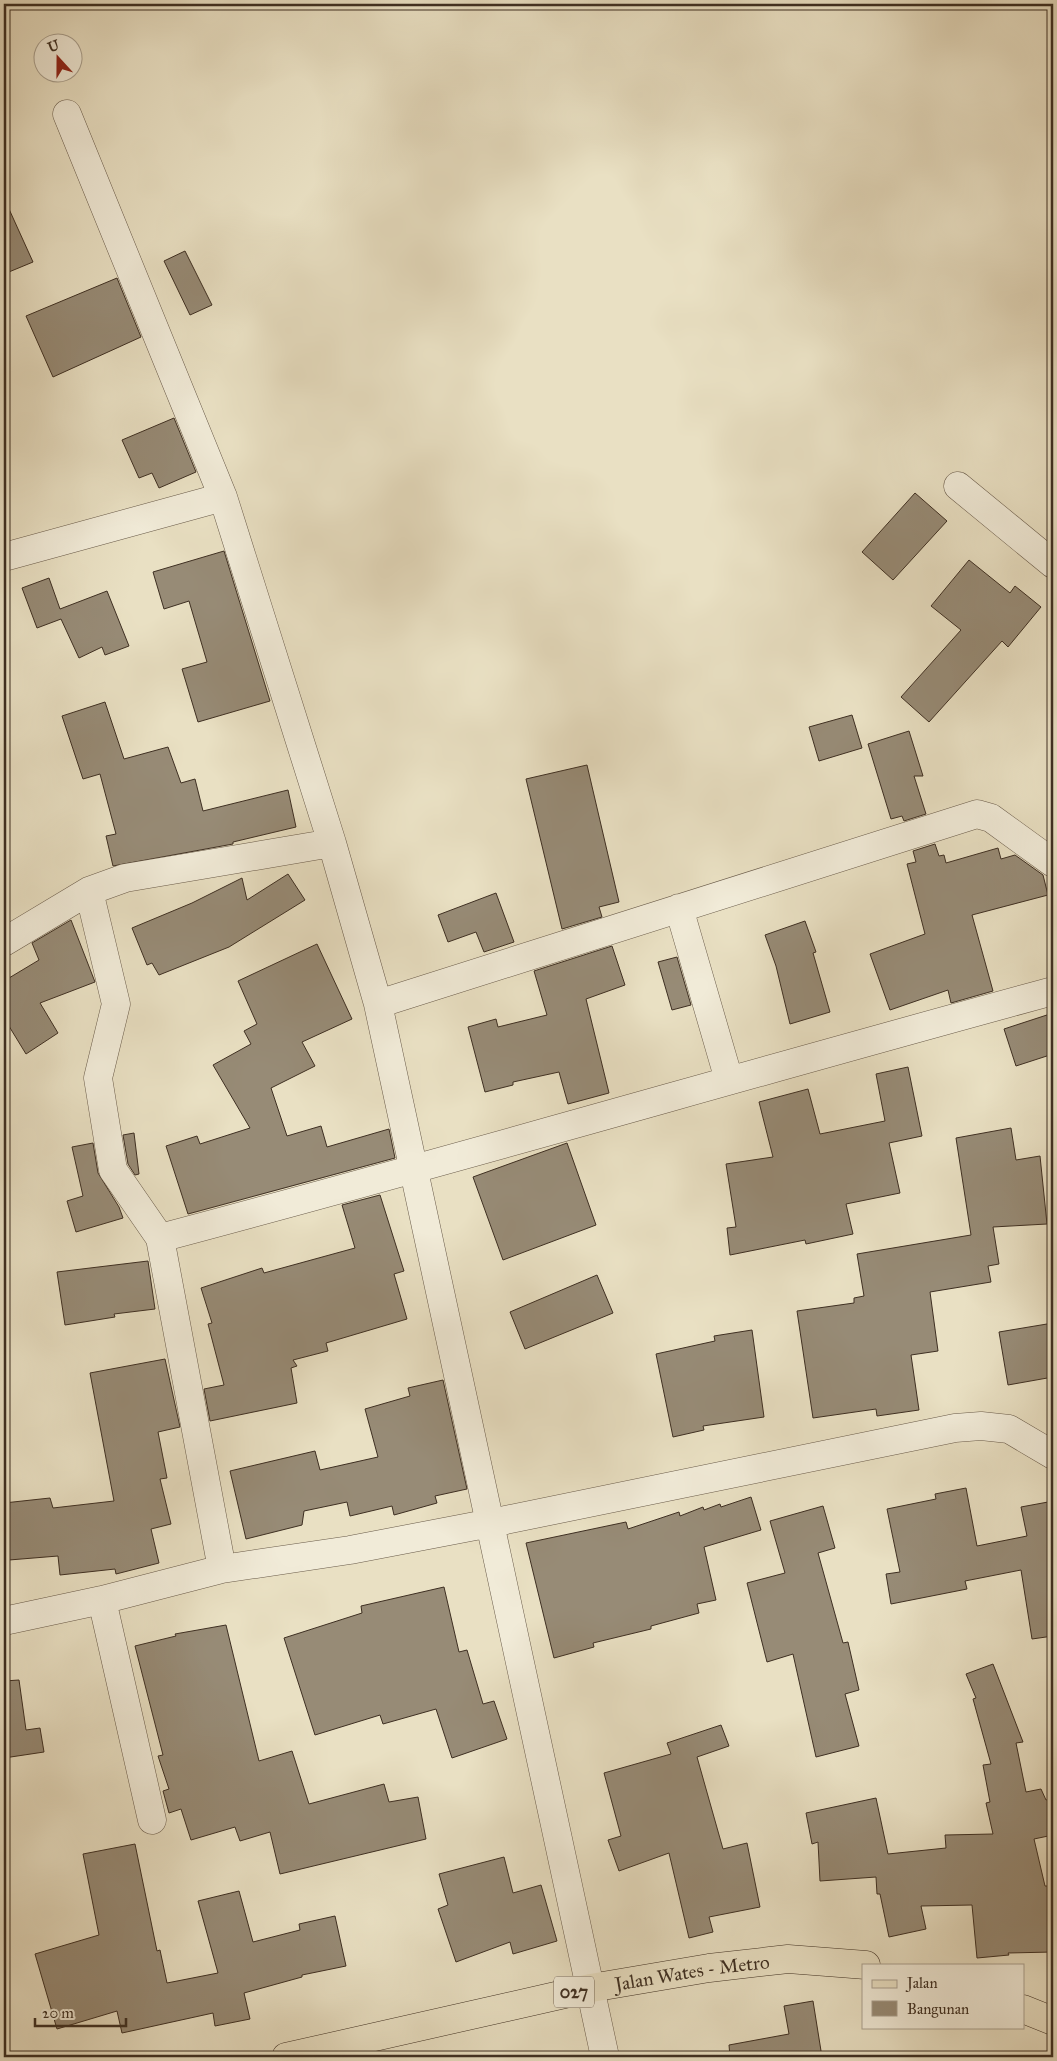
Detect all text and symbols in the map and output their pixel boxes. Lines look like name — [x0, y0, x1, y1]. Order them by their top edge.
north arrow — [32, 32, 82, 82]
text: U — [45, 36, 63, 56]
street label: Jalan Wates - Metro — [611, 1950, 771, 1997]
legend — [862, 1964, 1024, 2028]
text: Jalan — [905, 1974, 938, 1993]
road number: 027 — [554, 1976, 594, 2008]
scale bar — [35, 1996, 126, 2028]
text: Bangunan — [907, 2000, 969, 2018]
text: 20 m — [42, 2004, 74, 2022]

